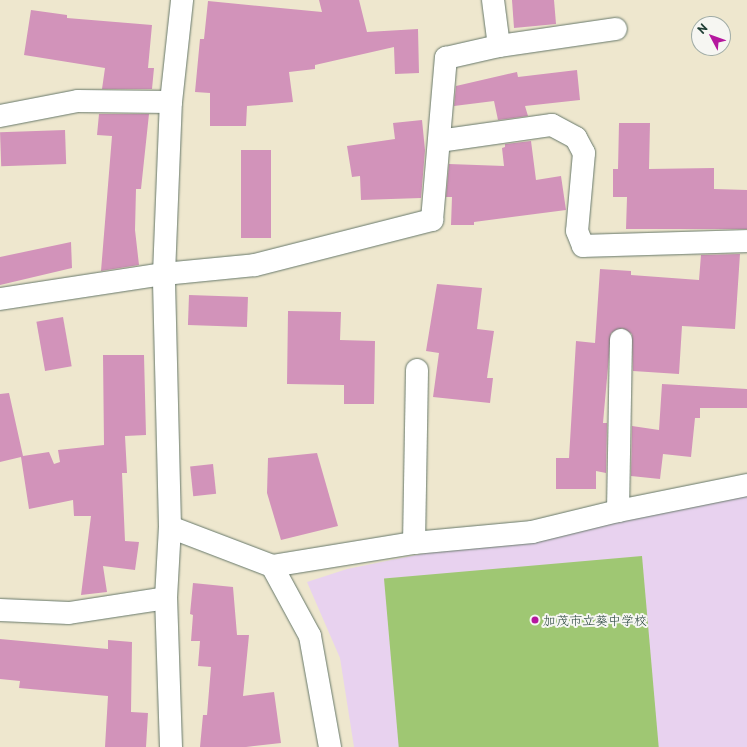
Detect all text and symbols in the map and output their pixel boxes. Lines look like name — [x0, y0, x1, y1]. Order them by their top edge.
north arrow — [691, 16, 731, 56]
text: N — [693, 20, 712, 37]
place label: 加茂市立葵中学校 — [543, 612, 647, 628]
marker: 加茂市立葵中学校 — [530, 615, 540, 625]

